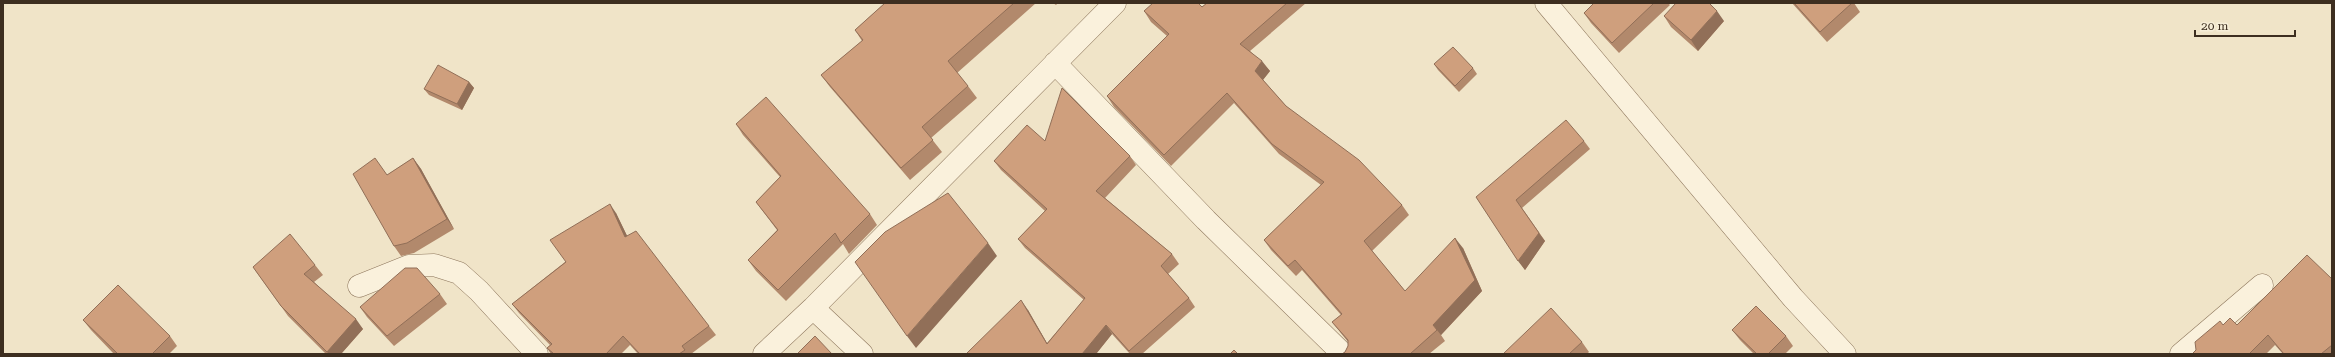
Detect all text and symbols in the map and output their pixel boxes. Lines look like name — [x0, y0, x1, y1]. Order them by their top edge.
scale bar — [2195, 12, 2295, 38]
text: 20 m — [2201, 19, 2228, 33]

